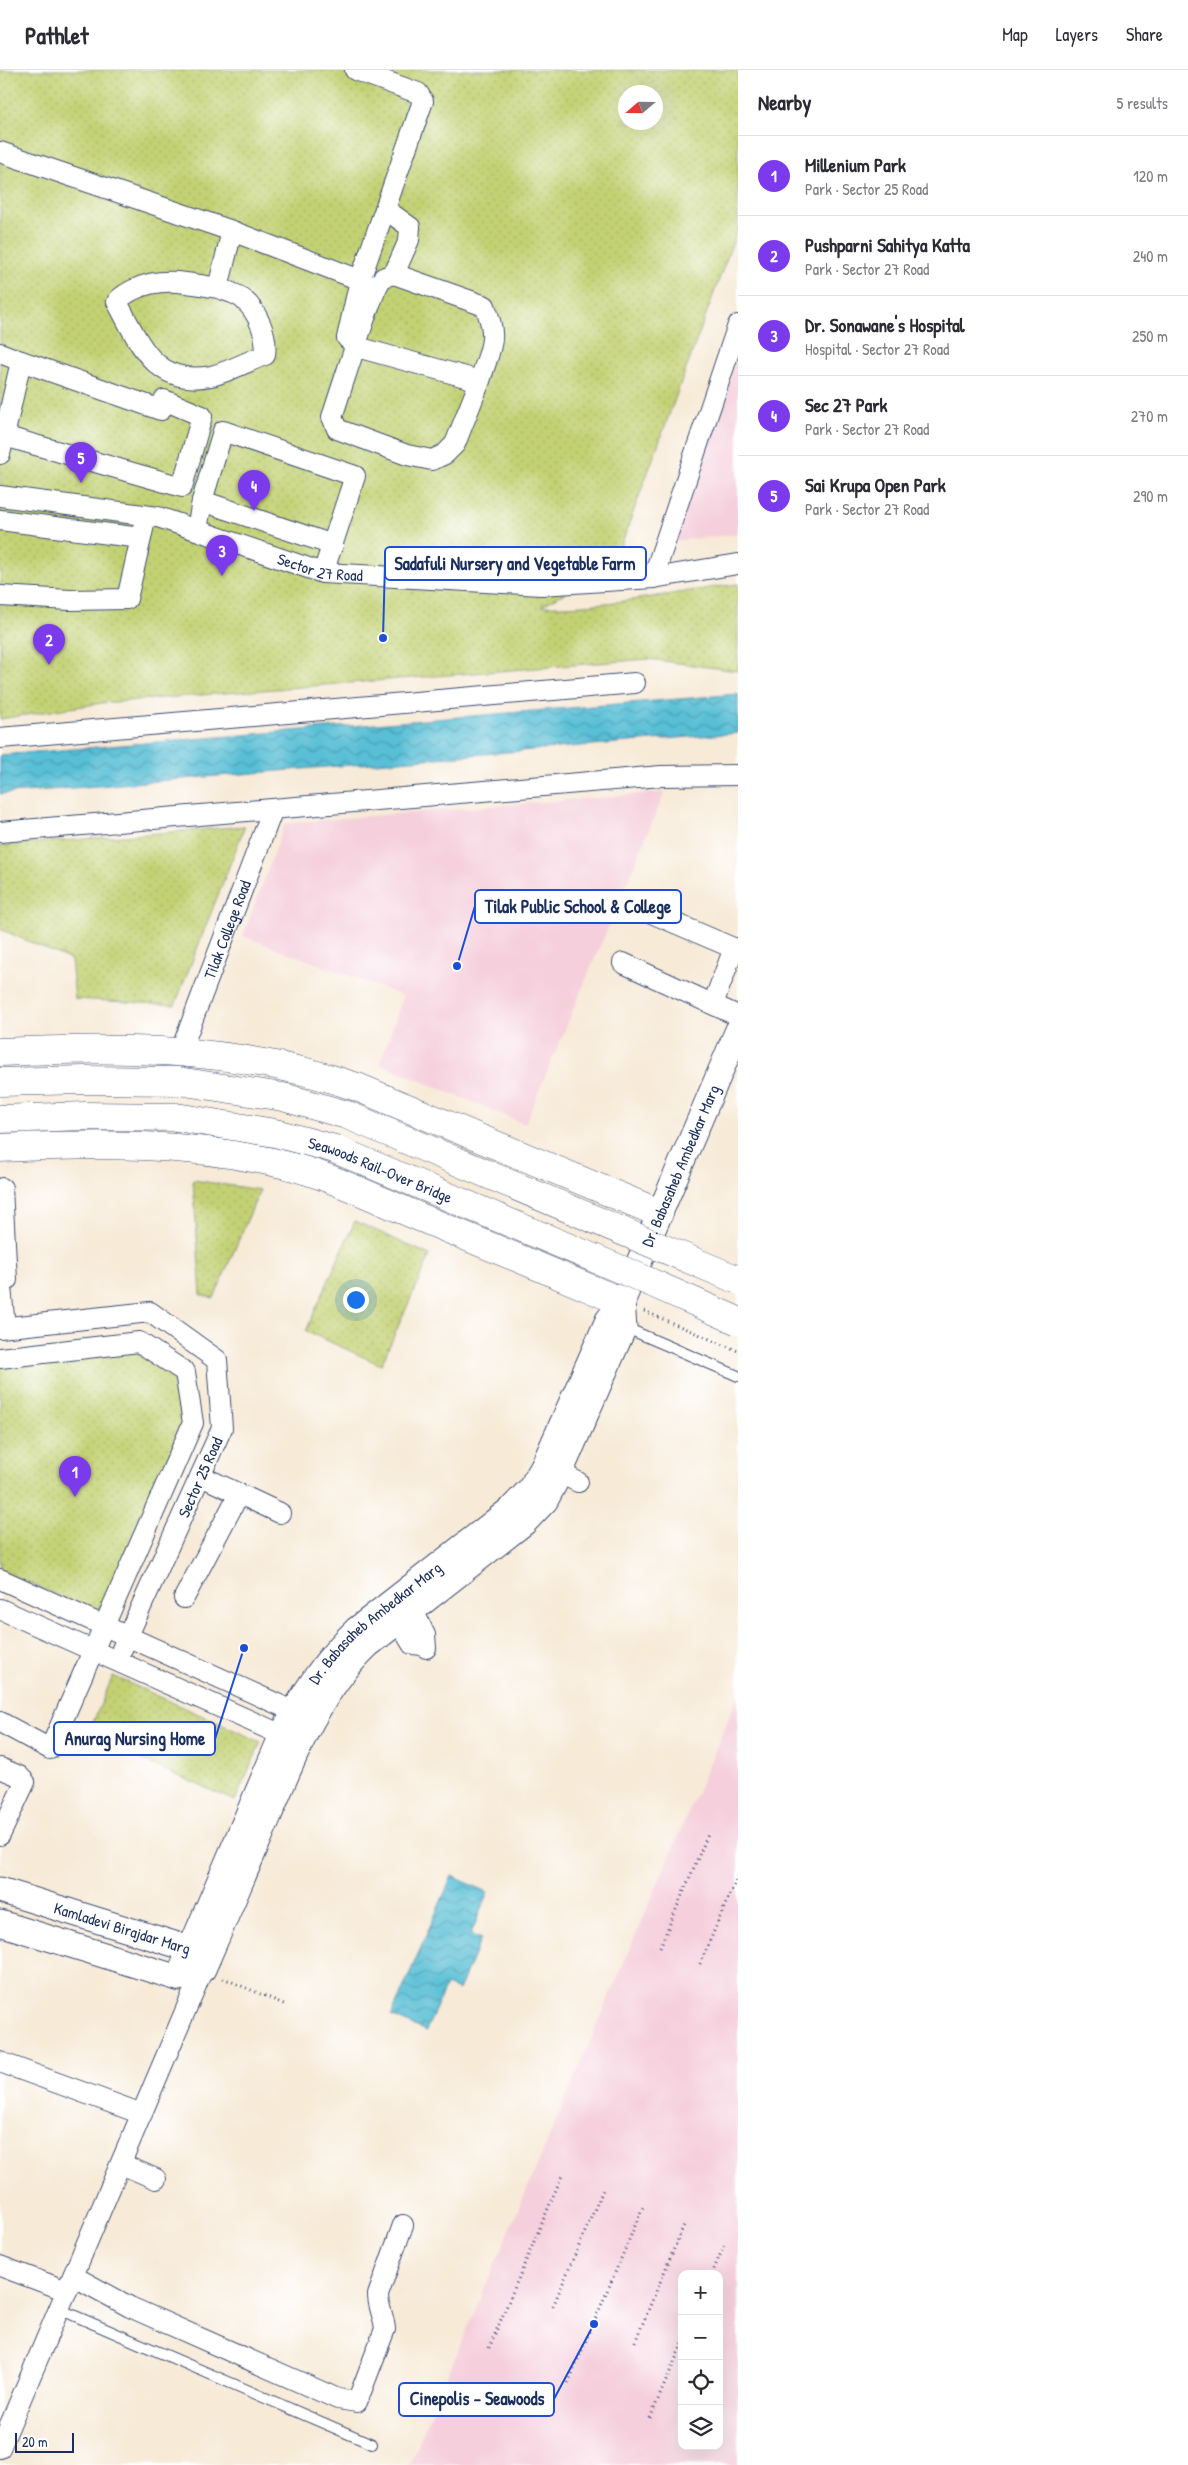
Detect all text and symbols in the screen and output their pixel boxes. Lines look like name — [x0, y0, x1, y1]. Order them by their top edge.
text: Pathlet — [25, 19, 88, 51]
text: Map — [1002, 22, 1028, 47]
text: Layers — [1056, 22, 1098, 47]
text: Share — [1126, 22, 1163, 47]
north arrow — [618, 85, 663, 130]
text: Nearby — [758, 88, 811, 117]
text: 5 results — [1117, 92, 1168, 114]
text: Millenium Park — [805, 152, 906, 178]
text: 1 — [771, 165, 777, 187]
text: 120 m — [1133, 165, 1168, 187]
text: Park · Sector 25 Road — [805, 178, 928, 200]
text: Pushparni Sahitya Katta — [805, 232, 970, 258]
text: 2 — [770, 245, 778, 267]
text: 240 m — [1133, 245, 1168, 267]
text: Park · Sector 27 Road — [805, 258, 929, 280]
text: Dr. Sonawane's Hospital — [805, 312, 965, 338]
text: 3 — [770, 325, 778, 347]
text: 250 m — [1132, 325, 1168, 347]
text: Hospital · Sector 27 Road — [805, 338, 949, 360]
text: Sec 27 Park — [805, 392, 887, 418]
text: 4 — [771, 405, 777, 427]
text: 270 m — [1131, 405, 1168, 427]
text: Park · Sector 27 Road — [805, 418, 929, 440]
pin: 5 — [65, 442, 97, 483]
pin: 4 — [238, 470, 270, 511]
text: Sai Krupa Open Park — [805, 472, 946, 498]
text: 5 — [771, 485, 777, 507]
text: 290 m — [1133, 485, 1168, 507]
text: Park · Sector 27 Road — [805, 498, 929, 520]
pin: 3 — [206, 535, 238, 576]
street label: Sector 27 Road — [275, 547, 363, 586]
callout: Sadafuli Nursery and Vegetable Farm — [385, 547, 646, 580]
text: Sadafuli Nursery and Vegetable Farm — [394, 551, 636, 577]
pin: 2 — [33, 624, 65, 665]
street label: Tilak College Road — [198, 877, 256, 982]
callout: Tilak Public School & College — [475, 890, 681, 923]
text: Tilak Public School & College — [484, 894, 672, 920]
street label: Dr. Babasaheb Ambedkar Marg — [636, 1081, 724, 1250]
street label: Seawoods Rail-Over Bridge — [306, 1131, 456, 1208]
your location — [343, 1287, 369, 1313]
street label: Sector 25 Road — [172, 1433, 228, 1521]
pin: 1 — [59, 1456, 91, 1497]
street label: Dr. Babasaheb Ambedkar Marg — [303, 1556, 446, 1688]
callout: Anurag Nursing Home — [54, 1722, 215, 1755]
text: Anurag Nursing Home — [65, 1726, 206, 1752]
street label: Kamladevi Birajdar Marg — [51, 1896, 193, 1959]
map controls — [678, 2270, 723, 2450]
button: + — [678, 2270, 723, 2315]
button: − — [678, 2315, 723, 2360]
button: locate — [678, 2360, 723, 2405]
callout: Cinepolis - Seawoods — [399, 2383, 554, 2416]
text: Cinepolis - Seawoods — [410, 2386, 544, 2412]
button: layers — [678, 2405, 723, 2450]
scale bar — [15, 2430, 74, 2453]
text: 20 m — [22, 2432, 48, 2451]

